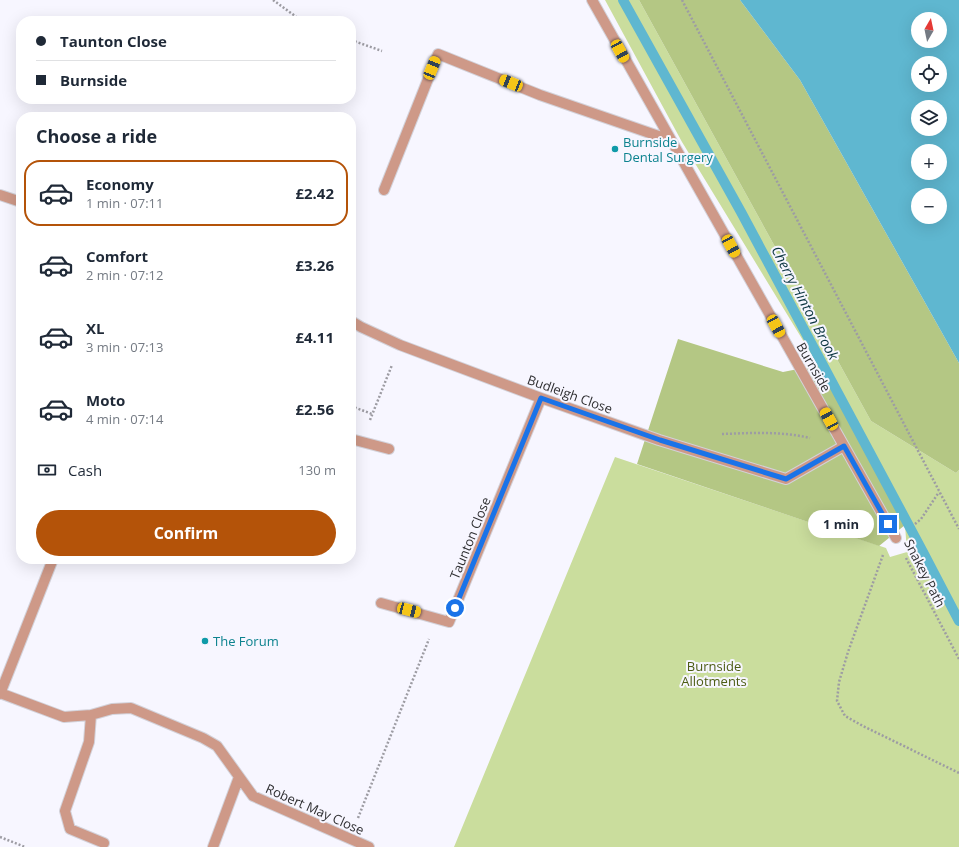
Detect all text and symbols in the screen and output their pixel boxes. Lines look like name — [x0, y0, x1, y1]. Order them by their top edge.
north arrow — [911, 12, 947, 48]
map controls — [911, 12, 947, 224]
text: Taunton Close — [60, 31, 167, 51]
car — [609, 38, 631, 64]
car — [422, 55, 442, 81]
button: locate — [911, 56, 947, 92]
text: Burnside — [60, 70, 127, 90]
car — [498, 73, 524, 93]
button: layers — [911, 100, 947, 136]
text: Choose a ride — [36, 124, 157, 148]
place label: Burnside Dental Surgery — [623, 133, 713, 166]
marker: Burnside Dental Surgery — [610, 144, 620, 154]
button: + — [911, 144, 947, 180]
text: Economy — [86, 174, 154, 194]
icon: car — [38, 175, 74, 211]
text: £2.42 — [295, 183, 334, 203]
button: − — [911, 188, 947, 224]
text: 1 min · 07:11 — [86, 194, 163, 212]
car — [720, 233, 742, 259]
water label: Cherry Hinton Brook — [767, 243, 844, 364]
text: Comfort — [86, 246, 148, 266]
icon: car — [38, 247, 74, 283]
text: £3.26 — [295, 255, 334, 275]
text: 2 min · 07:12 — [86, 266, 163, 284]
car — [765, 313, 787, 339]
text: XL — [86, 318, 104, 338]
icon: car — [38, 319, 74, 355]
text: £4.11 — [295, 327, 334, 347]
text: 3 min · 07:13 — [86, 338, 163, 356]
street label: Burnside — [793, 339, 835, 395]
street label: Budleigh Close — [525, 370, 615, 418]
text: Moto — [86, 390, 125, 410]
icon: car — [38, 391, 74, 427]
text: £2.56 — [295, 399, 334, 419]
car — [818, 406, 840, 432]
text: 4 min · 07:14 — [86, 410, 163, 428]
icon: cash — [36, 459, 58, 481]
text: Cash — [68, 460, 102, 480]
text: 130 m — [298, 461, 336, 479]
street label: Taunton Close — [445, 494, 495, 582]
button: Confirm — [36, 510, 336, 556]
callout: 1 min — [808, 510, 874, 538]
text: 1 min — [823, 515, 859, 533]
route end — [879, 515, 897, 533]
street label: Snakey Path — [900, 536, 950, 610]
route start — [446, 599, 464, 617]
car — [396, 601, 422, 619]
place label: The Forum — [213, 632, 279, 650]
marker: The Forum — [200, 636, 210, 646]
park label: Burnside Allotments — [681, 657, 747, 690]
street label: Robert May Close — [263, 779, 367, 839]

